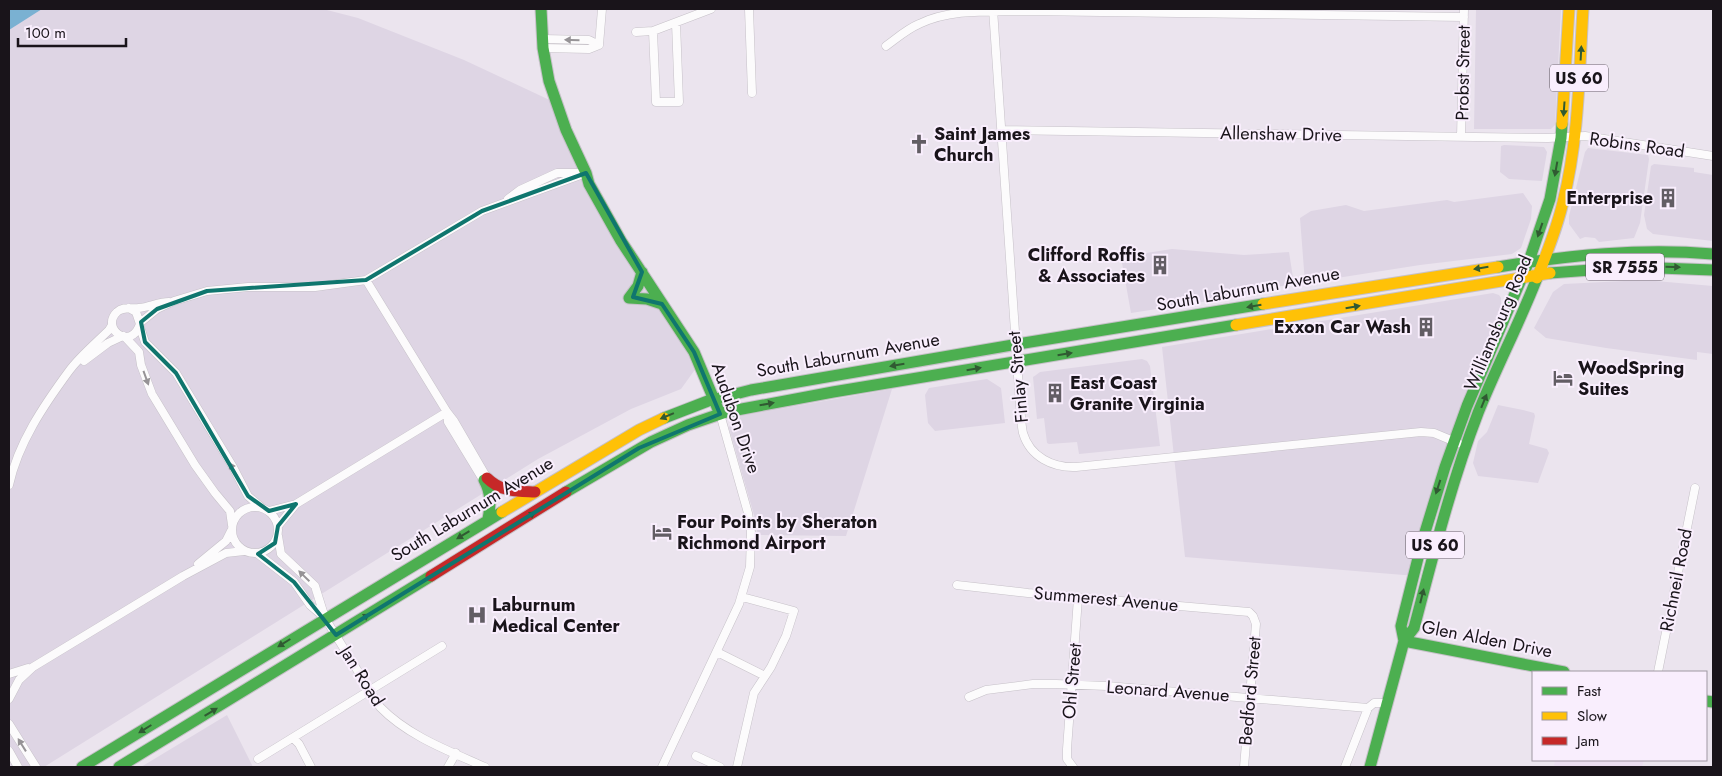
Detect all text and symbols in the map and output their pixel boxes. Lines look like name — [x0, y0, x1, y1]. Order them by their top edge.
scale bar — [18, 15, 125, 47]
text: 100 m — [25, 22, 66, 44]
street label: Probst Street — [1449, 24, 1477, 121]
one-way arrow — [564, 35, 580, 43]
one-way arrow — [1577, 45, 1585, 61]
road number: US 60 — [1550, 64, 1608, 92]
one-way arrow — [1559, 101, 1567, 117]
street label: Allenshaw Drive — [1220, 120, 1342, 148]
place label: Saint James Church — [934, 121, 1030, 168]
street label: Robins Road — [1588, 125, 1686, 165]
church icon: Saint James Church — [908, 133, 930, 155]
one-way arrow — [1552, 161, 1560, 177]
place label: Enterprise — [1566, 185, 1653, 211]
building icon: Enterprise — [1657, 187, 1679, 209]
one-way arrow — [1536, 223, 1543, 238]
place label: Clifford Roffis & Associates — [1028, 242, 1145, 289]
street label: Williamsburg Road — [1458, 251, 1538, 395]
road number: SR 7555 — [1586, 253, 1664, 280]
building icon: Clifford Roffis & Associates — [1149, 254, 1171, 276]
street label: South Laburnum Avenue — [1154, 260, 1342, 318]
one-way arrow — [1666, 263, 1682, 271]
one-way arrow — [1473, 265, 1489, 273]
one-way arrow — [1245, 302, 1261, 310]
one-way arrow — [1345, 302, 1361, 310]
place label: Exxon Car Wash — [1274, 314, 1411, 340]
building icon: Exxon Car Wash — [1415, 316, 1437, 338]
street label: South Laburnum Avenue — [754, 326, 942, 384]
street label: Finlay Street — [1001, 329, 1035, 424]
one-way arrow — [1057, 350, 1073, 358]
place label: WoodSpring Suites — [1578, 355, 1684, 402]
street label: Audubon Drive — [705, 359, 767, 477]
one-way arrow — [888, 361, 904, 369]
one-way arrow — [966, 364, 982, 372]
hotel icon: WoodSpring Suites — [1552, 367, 1574, 389]
place label: East Coast Granite Virginia — [1070, 370, 1205, 417]
one-way arrow — [143, 371, 150, 386]
building icon: East Coast Granite Virginia — [1044, 382, 1066, 404]
one-way arrow — [1480, 394, 1488, 409]
one-way arrow — [760, 399, 776, 407]
one-way arrow — [659, 412, 674, 420]
street label: South Laburnum Avenue — [386, 450, 558, 568]
one-way arrow — [229, 461, 237, 476]
one-way arrow — [1434, 480, 1442, 495]
place label: Four Points by Sheraton Richmond Airport — [677, 509, 877, 556]
one-way arrow — [522, 512, 535, 521]
hotel icon: Four Points by Sheraton Richmond Airport — [651, 521, 673, 543]
street label: Richneil Road — [1653, 526, 1699, 634]
one-way arrow — [456, 530, 469, 539]
road number: US 60 — [1406, 532, 1464, 558]
one-way arrow — [298, 570, 310, 582]
street label: Summerest Avenue — [1033, 580, 1179, 618]
one-way arrow — [1418, 589, 1426, 604]
place label: Laburnum Medical Center — [492, 592, 621, 639]
hospital icon: Laburnum Medical Center — [466, 604, 488, 626]
one-way arrow — [357, 614, 370, 623]
street label: Glen Alden Drive — [1419, 614, 1555, 664]
street label: Bedford Street — [1232, 635, 1268, 747]
one-way arrow — [277, 639, 290, 648]
street label: Jan Road — [332, 639, 391, 711]
street label: Ohl Street — [1056, 641, 1088, 720]
legend — [1532, 671, 1707, 761]
street label: Leonard Avenue — [1106, 674, 1230, 708]
text: Fast — [1577, 680, 1601, 702]
text: Slow — [1577, 705, 1608, 727]
one-way arrow — [204, 707, 217, 716]
one-way arrow — [139, 724, 152, 733]
text: Jam — [1575, 730, 1600, 752]
one-way arrow — [18, 739, 27, 752]

